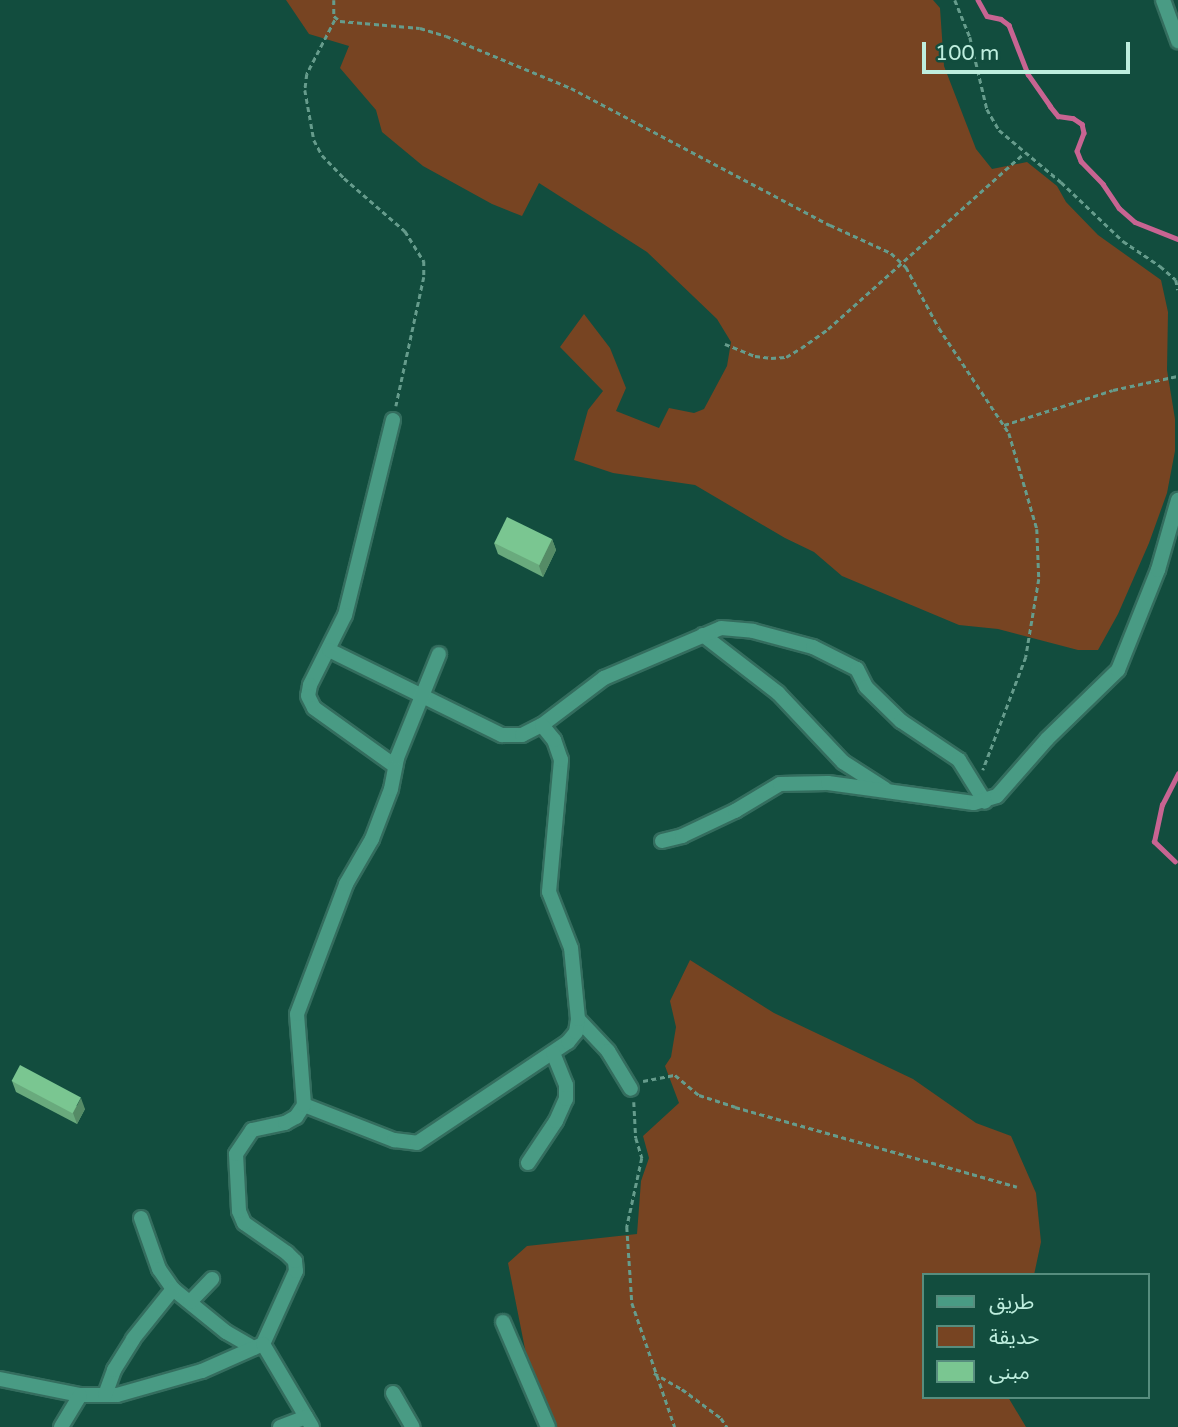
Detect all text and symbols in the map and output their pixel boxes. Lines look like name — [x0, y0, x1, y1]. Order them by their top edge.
scale bar — [926, 28, 1134, 72]
text: 100 m — [935, 41, 999, 66]
legend — [922, 1273, 1150, 1399]
text: طريق — [989, 1290, 1034, 1315]
text: حديقة — [989, 1325, 1039, 1350]
text: مبنى — [989, 1360, 1030, 1385]

